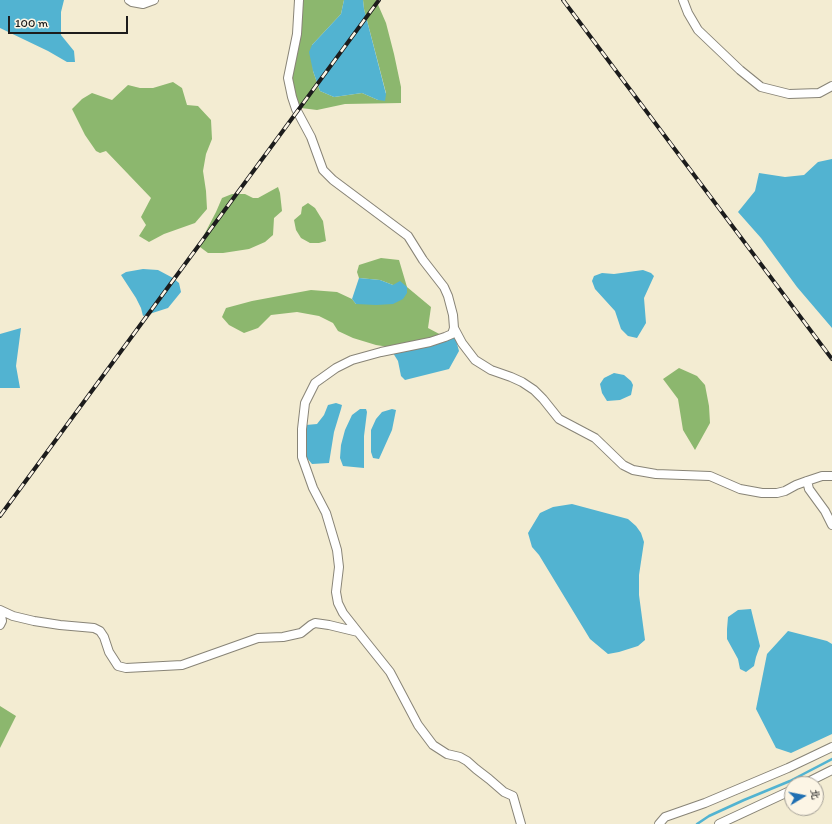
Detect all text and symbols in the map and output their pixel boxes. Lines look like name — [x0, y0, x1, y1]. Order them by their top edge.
scale bar — [10, 8, 130, 34]
text: 100 m — [15, 16, 48, 30]
north arrow — [784, 776, 824, 816]
text: 北 — [808, 787, 823, 801]

